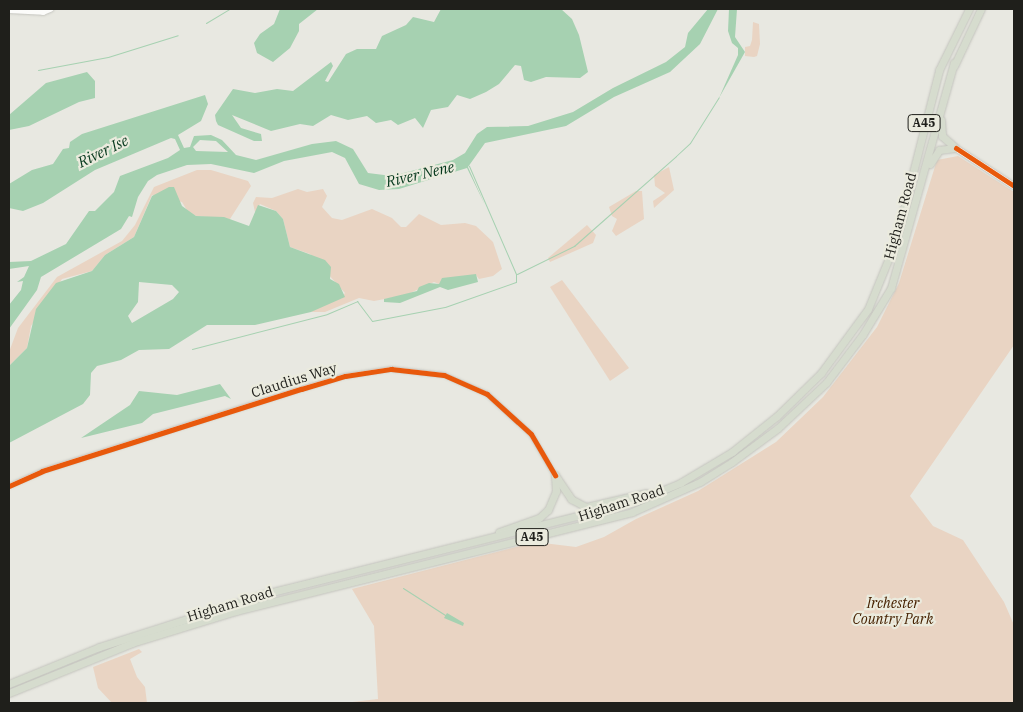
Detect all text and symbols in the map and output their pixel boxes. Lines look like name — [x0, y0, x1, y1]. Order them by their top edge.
road number: A45 — [906, 114, 942, 132]
water label: River Ise — [75, 131, 131, 171]
water label: River Nene — [384, 157, 456, 191]
street label: Higham Road — [880, 171, 920, 261]
street label: Claudius Way — [249, 359, 339, 401]
street label: Higham Road — [576, 481, 666, 525]
road number: A45 — [514, 528, 550, 546]
street label: Higham Road — [185, 583, 275, 625]
park label: Irchester Country Park — [853, 595, 933, 628]

